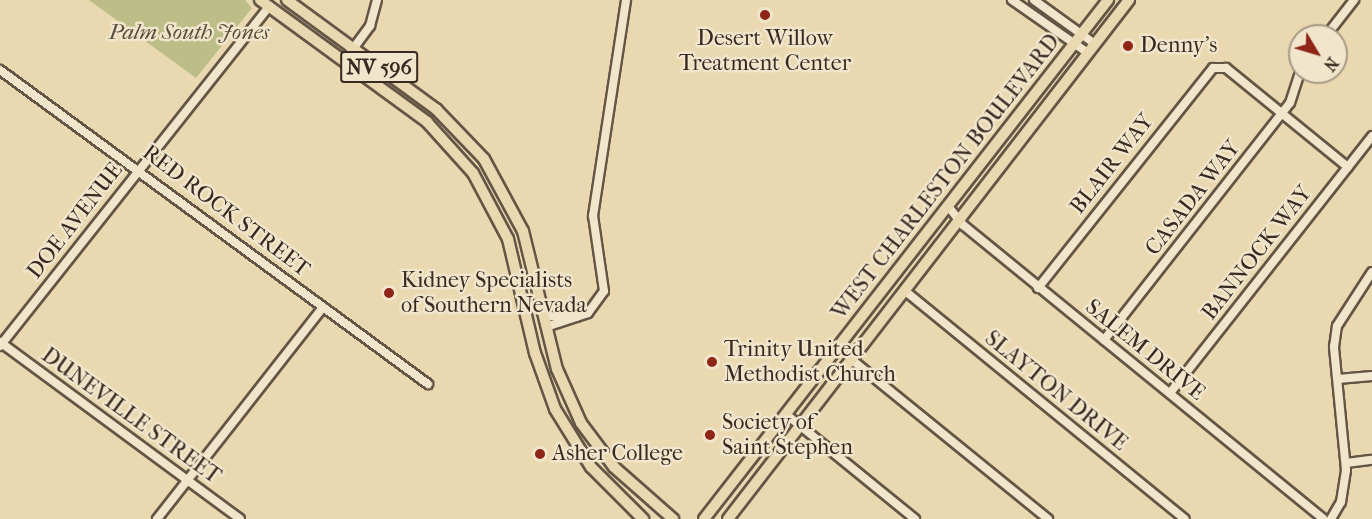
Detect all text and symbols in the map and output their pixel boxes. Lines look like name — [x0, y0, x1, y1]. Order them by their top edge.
marker: Desert Willow Treatment Center — [758, 8, 772, 22]
park label: Palm South Jones — [109, 20, 269, 46]
north arrow — [1288, 24, 1348, 84]
place label: Desert Willow Treatment Center — [679, 25, 851, 76]
street label: WEST CHARLESTON BOULEVARD — [826, 29, 1066, 325]
place label: Denny's — [1140, 33, 1217, 59]
marker: Denny's — [1121, 39, 1135, 53]
road number: NV 596 — [340, 49, 418, 85]
text: N — [1320, 54, 1342, 75]
street label: BLAIR WAY — [1065, 109, 1159, 219]
street label: CASADA WAY — [1140, 135, 1246, 261]
street label: RED ROCK STREET — [137, 139, 315, 283]
street label: DOE AVENUE — [22, 158, 128, 284]
street label: BANNOCK WAY — [1196, 180, 1318, 326]
place label: Kidney Specialists of Southern Nevada — [401, 267, 587, 318]
marker: Kidney Specialists of Southern Nevada — [382, 286, 396, 300]
street label: SALEM DRIVE — [1080, 294, 1210, 406]
street label: SLAYTON DRIVE — [979, 325, 1133, 457]
place label: Trinity United Methodist Church — [724, 336, 896, 388]
street label: DUNEVILLE STREET — [36, 342, 226, 490]
marker: Trinity United Methodist Church — [705, 355, 719, 369]
place label: Society of Saint Stephen — [722, 409, 853, 460]
marker: Society of Saint Stephen — [703, 428, 717, 442]
place label: Asher College — [552, 441, 683, 467]
marker: Asher College — [533, 447, 547, 461]

